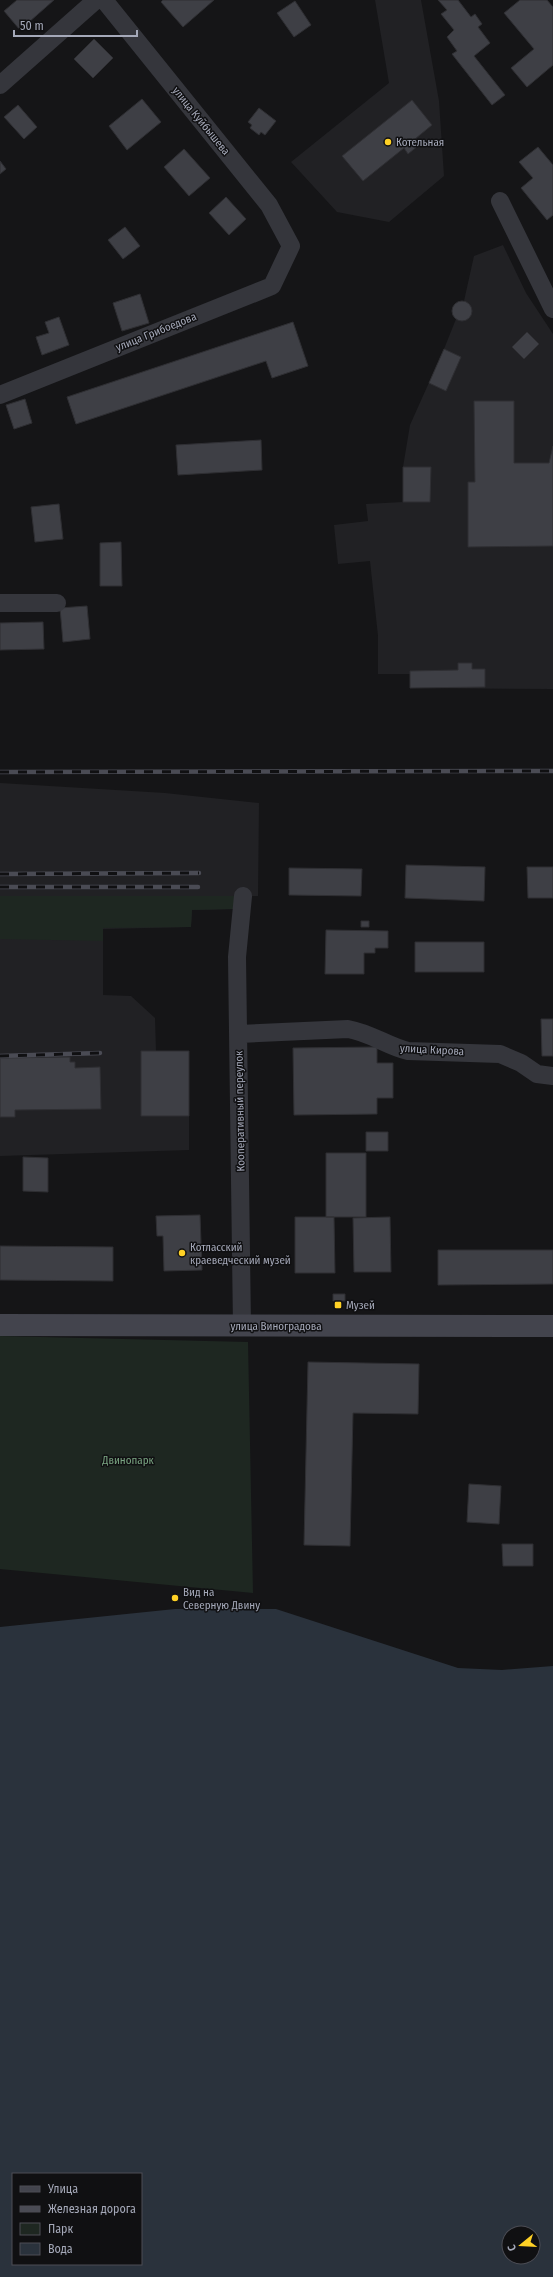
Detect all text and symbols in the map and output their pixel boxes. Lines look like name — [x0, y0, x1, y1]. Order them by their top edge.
scale bar — [14, 12, 137, 38]
text: 50 m — [20, 19, 44, 33]
street label: улица Куйбышева — [170, 84, 232, 158]
place label: Котельная — [396, 136, 444, 149]
marker: Котельная — [383, 137, 393, 147]
street label: улица Грибоедова — [114, 310, 198, 354]
street label: улица Кирова — [400, 1042, 464, 1058]
street label: Кооперативный переулок — [232, 1050, 248, 1172]
place label: Котласский краеведческий музей — [190, 1241, 291, 1267]
marker: Котласский краеведческий музей — [177, 1248, 187, 1258]
place label: Музей — [346, 1299, 375, 1312]
marker: Музей — [333, 1300, 343, 1310]
street label: улица Виноградова — [230, 1320, 322, 1333]
park label: Двинопарк — [101, 1454, 155, 1467]
place label: Вид на Северную Двину — [183, 1586, 260, 1612]
marker: Вид на Северную Двину — [170, 1593, 180, 1603]
legend — [12, 2173, 142, 2265]
text: Улица — [47, 2182, 78, 2196]
text: Железная дорога — [48, 2202, 136, 2216]
text: Парк — [48, 2222, 74, 2236]
north arrow — [501, 2225, 541, 2265]
text: Вода — [48, 2242, 73, 2256]
text: С — [505, 2243, 519, 2253]

